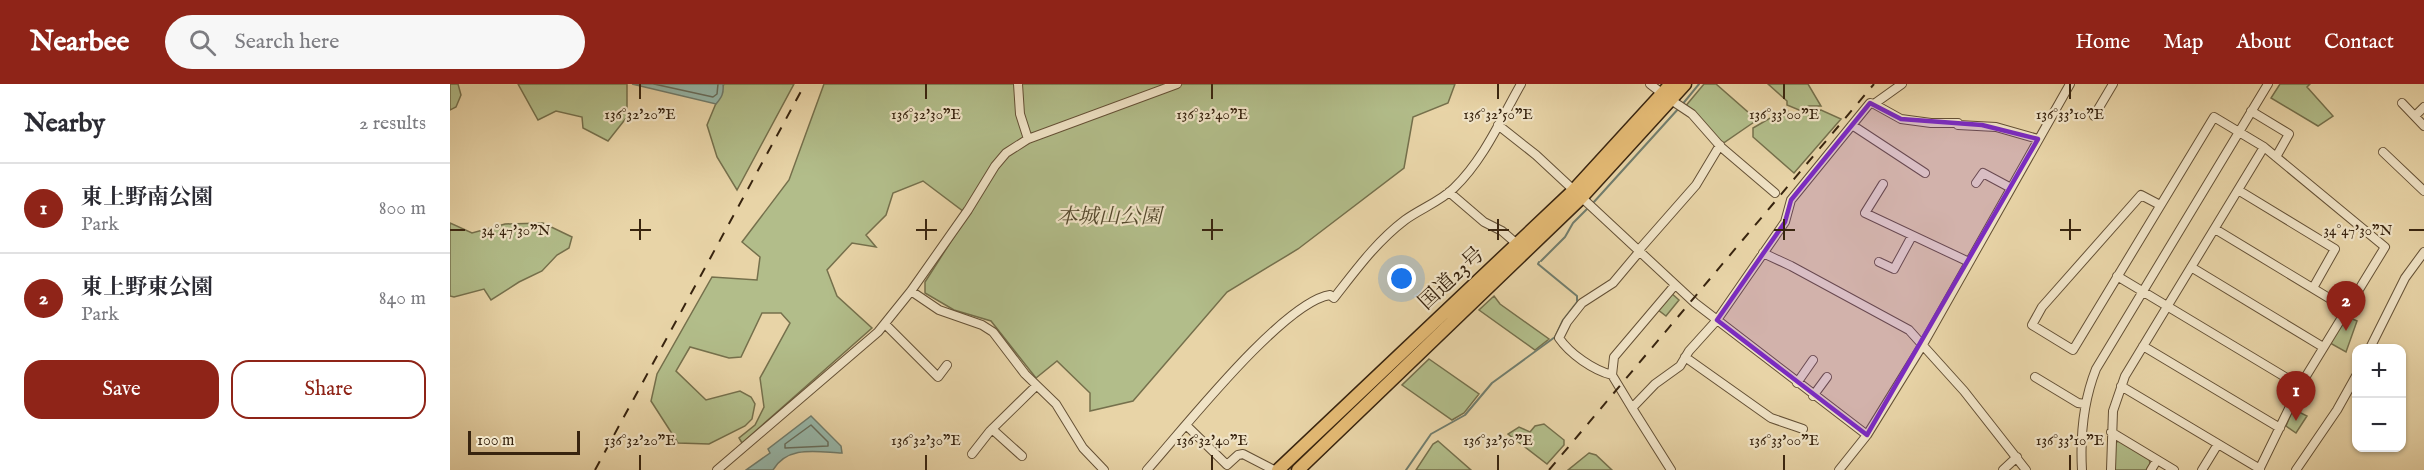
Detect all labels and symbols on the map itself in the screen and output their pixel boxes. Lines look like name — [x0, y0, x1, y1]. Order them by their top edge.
text: 136°32'20"E — [604, 105, 676, 124]
text: 136°32'30"E — [891, 105, 961, 124]
text: 136°32'40"E — [1176, 105, 1248, 124]
text: 136°32'50"E — [1463, 105, 1533, 124]
text: 136°33'00"E — [1749, 105, 1819, 124]
text: 136°33'10"E — [2036, 105, 2104, 124]
park label: 本城山公園 — [1057, 204, 1164, 231]
text: 34°47'30"N — [481, 221, 551, 240]
text: 34°47'30"N — [2323, 221, 2393, 240]
street label: 国道23号 — [1413, 242, 1491, 316]
your location — [1387, 264, 1416, 293]
pin: 2 — [2326, 282, 2366, 331]
pin: 1 — [2276, 372, 2316, 421]
scale bar — [468, 428, 580, 456]
text: 136°32'20"E — [604, 431, 676, 450]
text: 136°32'30"E — [891, 431, 961, 450]
text: 136°32'40"E — [1176, 431, 1248, 450]
text: 136°32'50"E — [1463, 431, 1533, 450]
text: 136°33'00"E — [1749, 431, 1819, 450]
text: 136°33'10"E — [2036, 431, 2104, 450]

